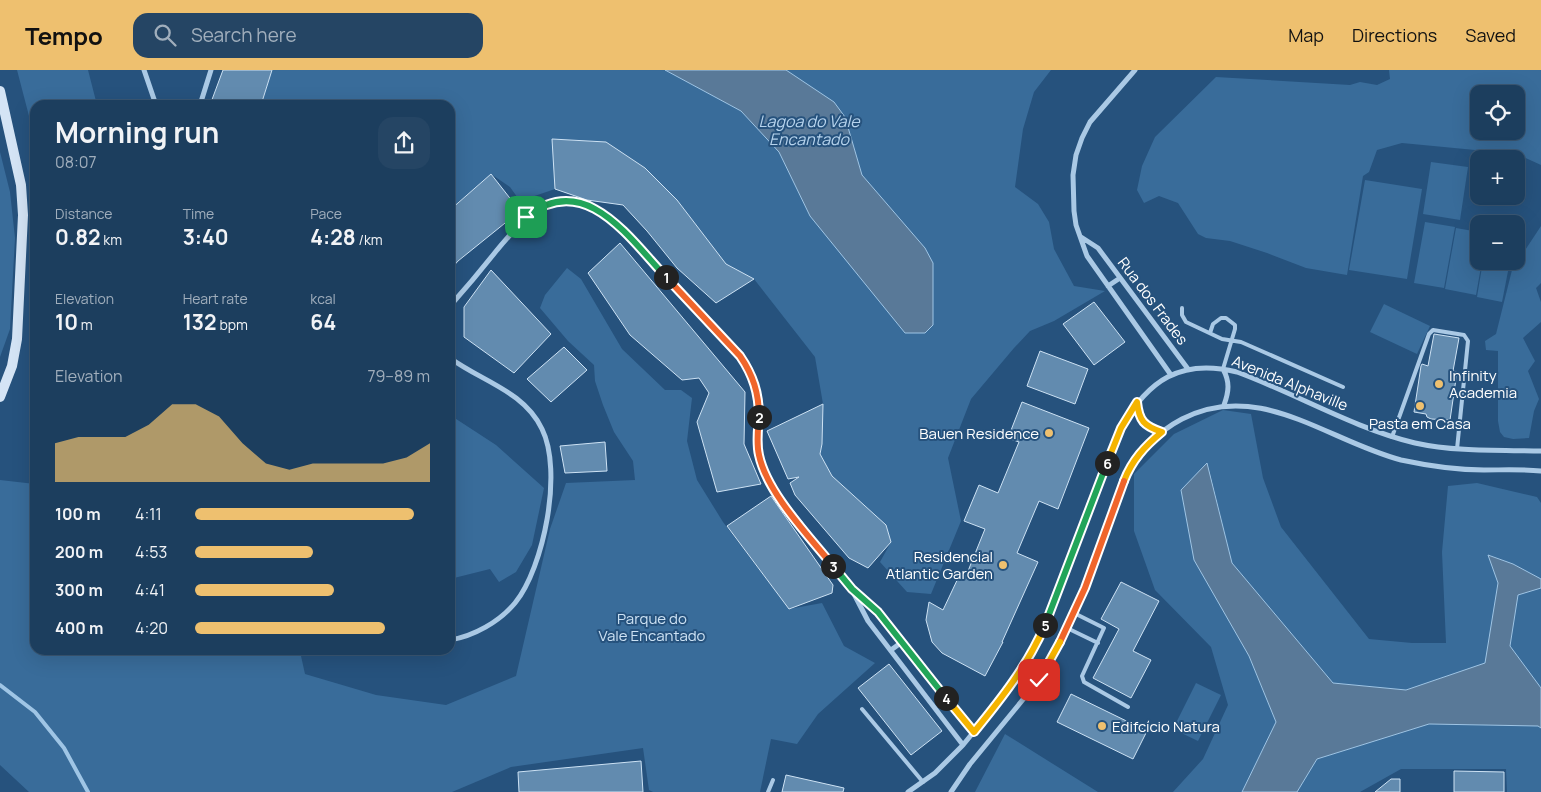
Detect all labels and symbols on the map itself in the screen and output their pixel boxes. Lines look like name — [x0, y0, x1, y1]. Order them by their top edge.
water label: Lagoa do Vale Encantado — [758, 110, 861, 150]
pin — [505, 196, 547, 238]
street label: Rua dos Frades — [1113, 253, 1193, 349]
pin: 1 — [654, 264, 678, 290]
street label: Avenida Alphaville — [1229, 350, 1351, 416]
place label: Infinity Academia — [1449, 365, 1517, 403]
marker: Infinity Academia — [1433, 378, 1445, 390]
marker: Pasta em Casa — [1414, 400, 1426, 412]
pin: 2 — [746, 404, 772, 430]
place label: Pasta em Casa — [1369, 413, 1471, 434]
place label: Bauen Residence — [919, 423, 1039, 444]
marker: Bauen Residence — [1043, 427, 1055, 439]
pin: 6 — [1094, 450, 1120, 476]
place label: Residencial Atlantic Garden — [886, 546, 993, 584]
pin: 3 — [820, 554, 846, 578]
marker: Residencial Atlantic Garden — [997, 559, 1009, 571]
park label: Parque do Vale Encantado — [599, 608, 706, 646]
pin: 5 — [1032, 612, 1058, 638]
pin — [1018, 659, 1060, 701]
pin: 4 — [934, 686, 958, 710]
place label: Edifcício Natura — [1112, 716, 1220, 737]
marker: Edifcício Natura — [1096, 720, 1108, 732]

